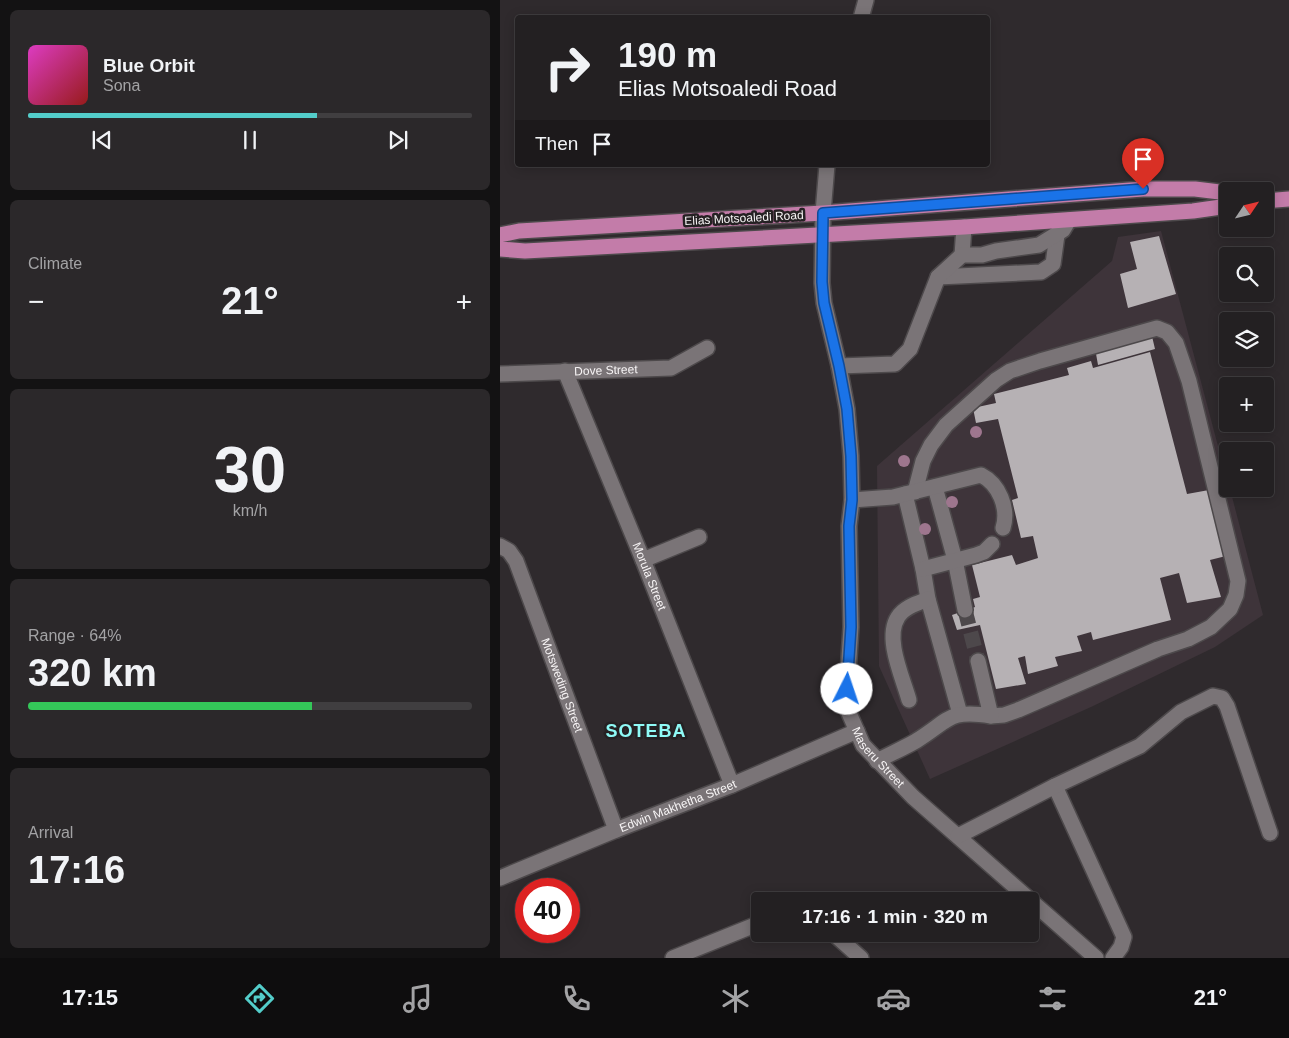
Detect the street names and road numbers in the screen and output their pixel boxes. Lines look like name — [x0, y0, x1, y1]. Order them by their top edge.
street label: Elias Motsoaledi Road — [684, 208, 804, 228]
street label: Dove Street — [574, 362, 639, 378]
street label: Morula Street — [629, 540, 669, 613]
street label: Motsweding Street — [538, 636, 586, 735]
street label: Maseru Street — [849, 725, 908, 791]
street label: Edwin Makhetha Street — [617, 777, 739, 835]

